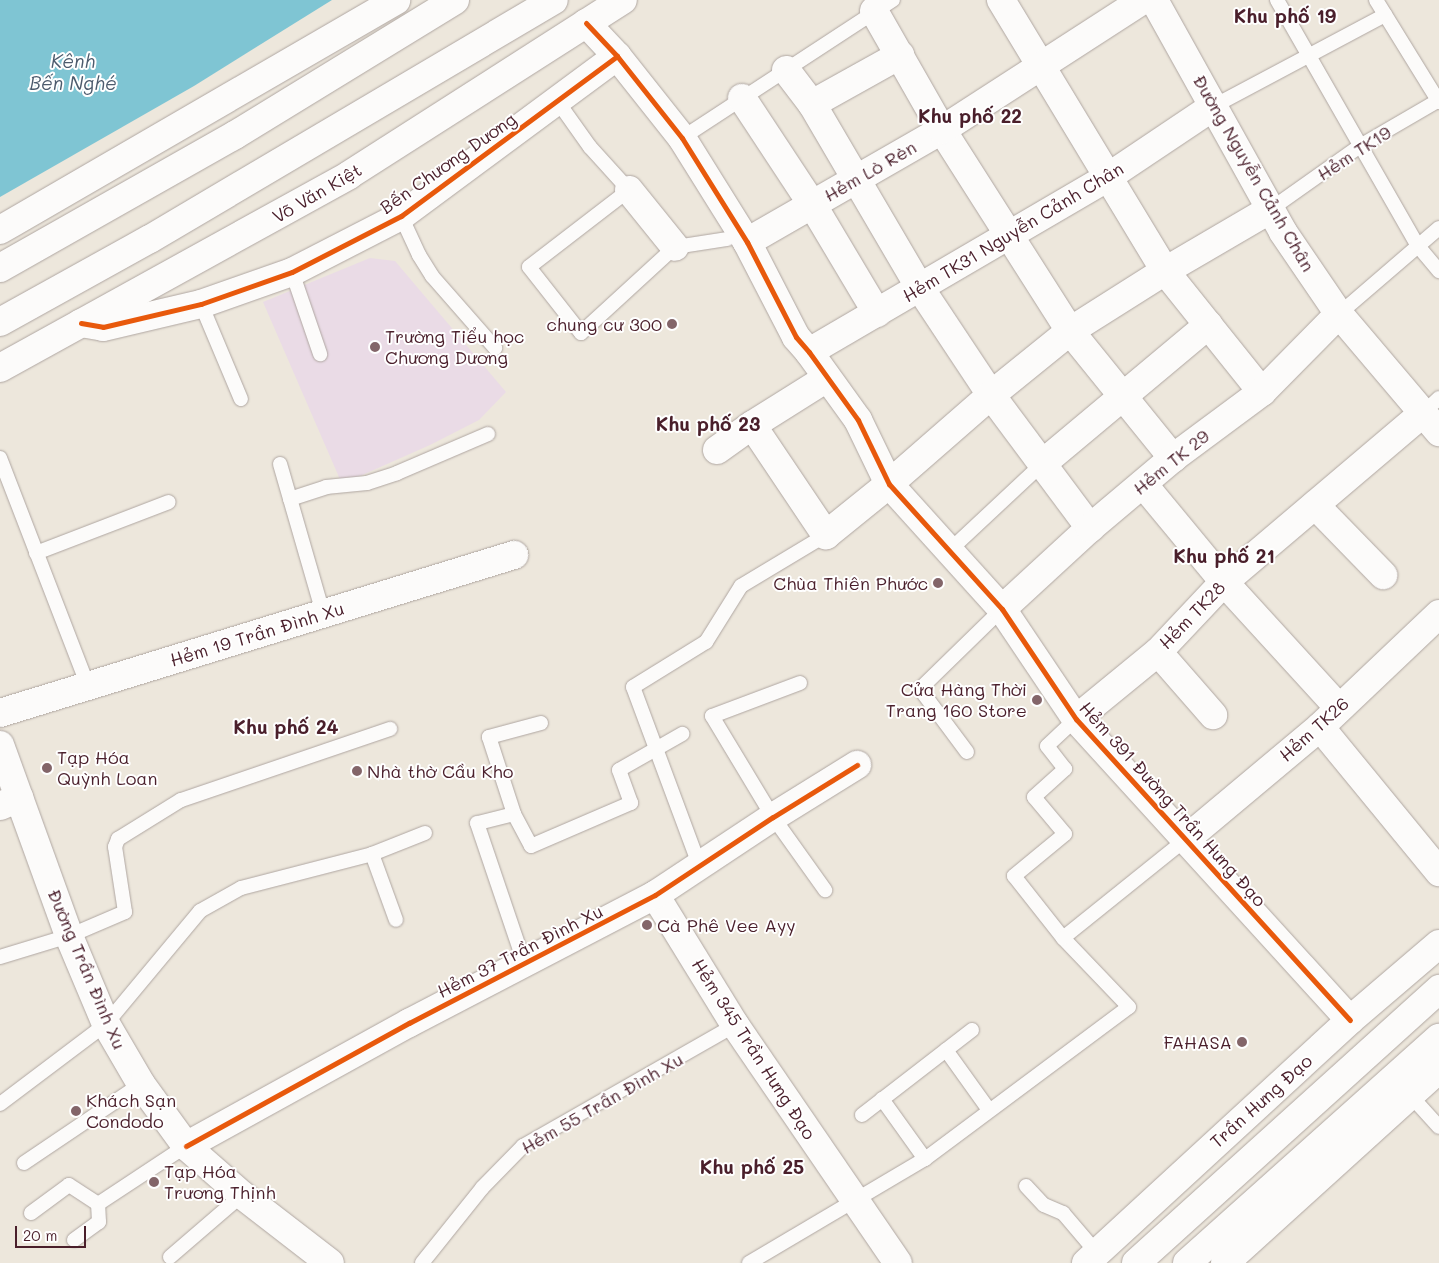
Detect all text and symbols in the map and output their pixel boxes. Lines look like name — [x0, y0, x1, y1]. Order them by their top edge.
district label: Khu phố 19 — [1234, 5, 1336, 27]
water label: Kênh Bến Nghé — [29, 50, 117, 94]
street label: Đường Nguyễn Cảnh Chân — [1189, 71, 1319, 275]
district label: Khu phố 22 — [918, 105, 1022, 127]
street label: Bến Chương Dương — [376, 108, 520, 218]
street label: Hẻm TK19 — [1313, 121, 1395, 185]
street label: Hẻm Lò Rèn — [820, 136, 920, 206]
street label: Hẻm TK31 Nguyễn Cảnh Chân — [899, 157, 1127, 307]
street label: Võ Văn Kiệt — [269, 159, 365, 227]
place label: chung cư 300 — [546, 313, 662, 335]
marker: chung cư 300 — [666, 318, 678, 330]
place label: Trường Tiểu học Chương Dương — [385, 326, 524, 368]
marker: Trường Tiểu học Chương Dương — [369, 341, 381, 353]
district label: Khu phố 23 — [656, 413, 760, 435]
street label: Hẻm TK 29 — [1129, 425, 1213, 499]
district label: Khu phố 21 — [1173, 545, 1275, 567]
place label: Chùa Thiên Phước — [773, 572, 928, 594]
marker: Chùa Thiên Phước — [932, 577, 944, 589]
street label: Hẻm TK28 — [1154, 577, 1230, 653]
street label: Hẻm 19 Trần Ðình Xu — [167, 597, 347, 671]
place label: Cửa Hàng Thời Trang 160 Store — [886, 679, 1027, 722]
street label: Hẻm TK26 — [1275, 692, 1353, 766]
marker: Cửa Hàng Thời Trang 160 Store — [1031, 694, 1043, 706]
street label: Hẻm 391 Đường Trần Hưng Ðạo — [1075, 697, 1271, 911]
district label: Khu phố 24 — [233, 716, 339, 738]
place label: Tạp Hóa Quỳnh Loan — [57, 747, 158, 790]
place label: Nhà thờ Cầu Kho — [367, 760, 513, 782]
marker: Tạp Hóa Quỳnh Loan — [41, 762, 53, 774]
marker: Nhà thờ Cầu Kho — [351, 765, 363, 777]
street label: Đường Trần Ðình Xu — [43, 886, 131, 1052]
street label: Hẻm 37 Trần Ðình Xu — [434, 900, 606, 1002]
place label: Cà Phê Vee Ayy — [657, 914, 796, 936]
marker: Cà Phê Vee Ayy — [641, 919, 653, 931]
street label: Hẻm 345 Trần Hưng Ðạo — [687, 955, 821, 1143]
place label: FAHASA — [1164, 1031, 1232, 1053]
marker: FAHASA — [1236, 1036, 1248, 1048]
street label: Hẻm 55 Trần Ðình Xu — [517, 1048, 687, 1158]
street label: Trần Hưng Đạo — [1206, 1050, 1316, 1152]
place label: Khách Sạn Condodo — [86, 1090, 176, 1132]
marker: Khách Sạn Condodo — [70, 1105, 82, 1117]
district label: Khu phố 25 — [700, 1156, 804, 1178]
place label: Tạp Hóa Trương Thịnh — [164, 1161, 276, 1204]
marker: Tạp Hóa Trương Thịnh — [148, 1176, 160, 1188]
scale bar — [18, 1216, 89, 1248]
text: 20 m — [23, 1225, 57, 1245]

